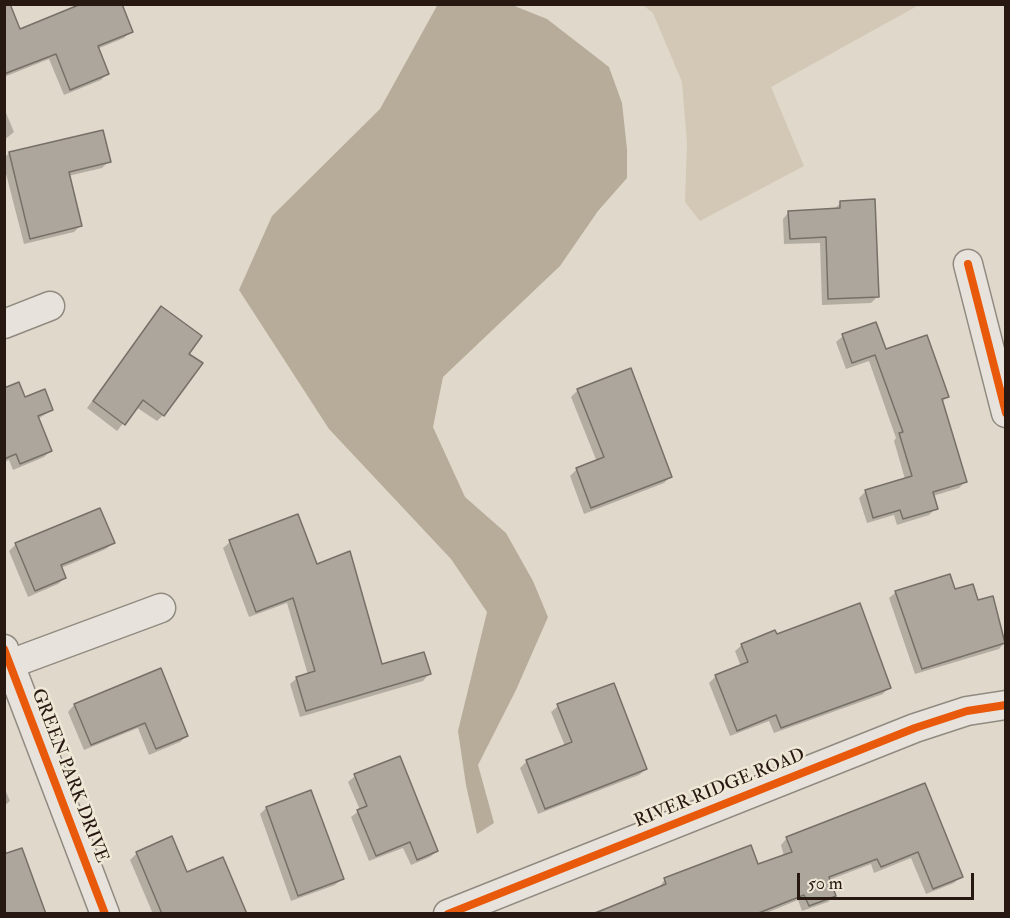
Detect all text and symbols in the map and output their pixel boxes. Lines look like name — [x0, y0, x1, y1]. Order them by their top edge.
street label: GREEN PARK DRIVE — [26, 686, 112, 866]
street label: RIVER RIDGE ROAD — [631, 745, 809, 833]
scale bar — [800, 861, 977, 899]
text: 50 m — [808, 872, 843, 895]

